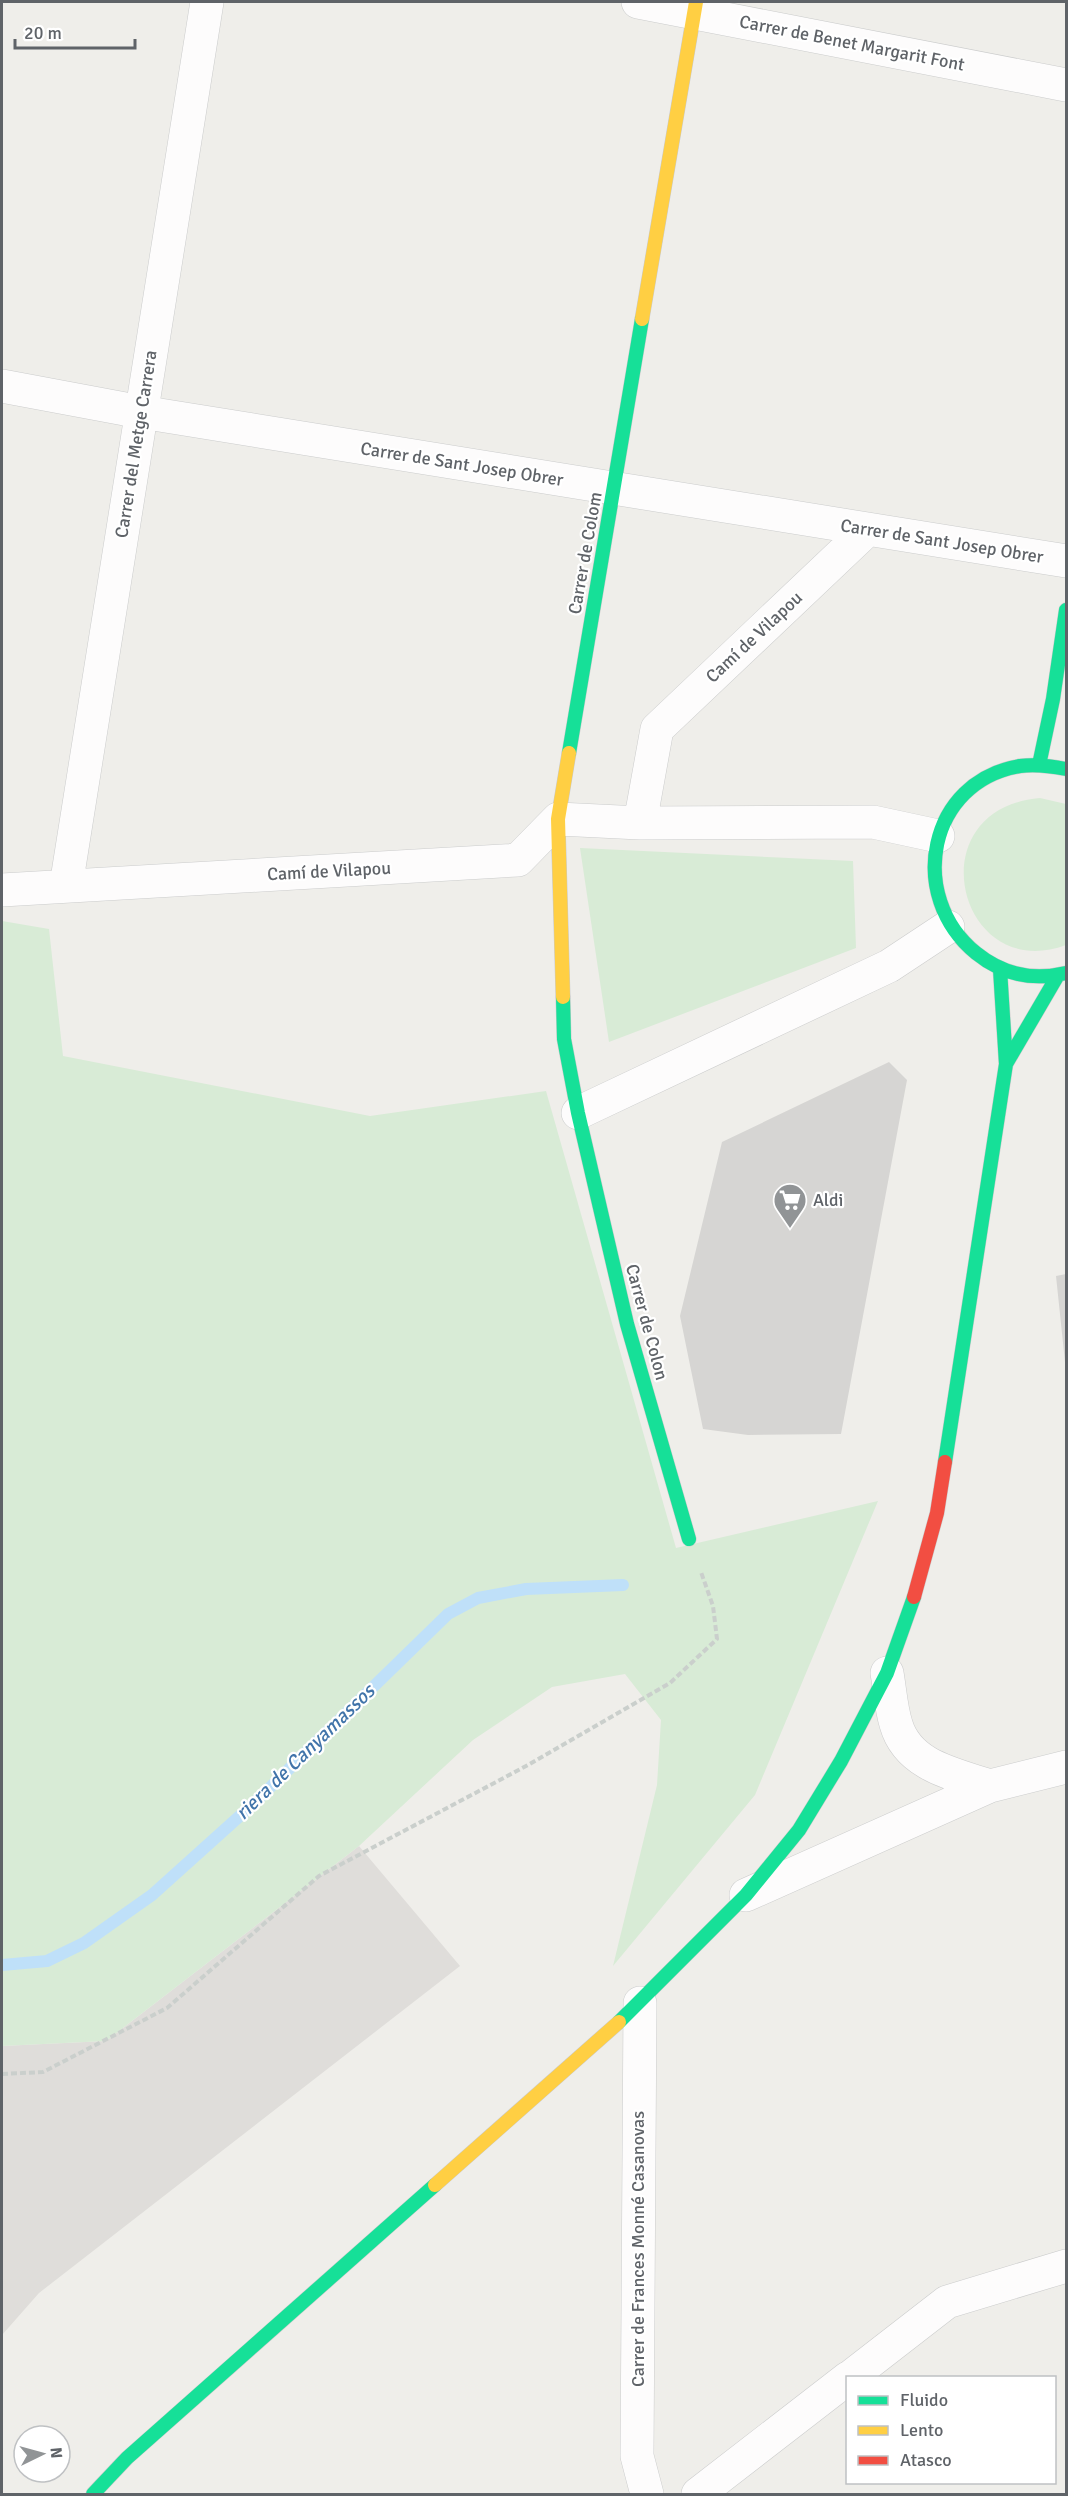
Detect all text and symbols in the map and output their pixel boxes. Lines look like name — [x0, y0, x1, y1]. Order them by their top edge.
street label: Carrer de Benet Margarit Font — [738, 10, 966, 76]
scale bar — [15, 12, 135, 50]
text: 20 m — [24, 22, 62, 44]
street label: Carrer del Metge Carrera — [110, 349, 162, 539]
street label: Carrer de Sant Josep Obrer — [359, 437, 565, 491]
street label: Carrer de Colom — [563, 490, 607, 616]
street label: Carrer de Sant Josep Obrer — [839, 514, 1045, 568]
street label: Camí de Vilapou — [701, 587, 807, 687]
street label: Camí de Vilapou — [267, 857, 391, 885]
supermarket icon: Aldi — [772, 1182, 808, 1229]
place label: Aldi — [813, 1189, 843, 1211]
street label: Carrer de Colon — [621, 1262, 673, 1382]
water label: riera de Canyamassos — [230, 1677, 382, 1825]
street label: Carrer de Frances Monné Casanovas — [627, 2111, 649, 2387]
legend — [846, 2376, 1056, 2484]
text: Fluido — [900, 2389, 948, 2411]
text: Lento — [900, 2419, 943, 2441]
north arrow — [12, 2424, 72, 2484]
text: N — [45, 2446, 66, 2459]
text: Atasco — [900, 2449, 952, 2471]

